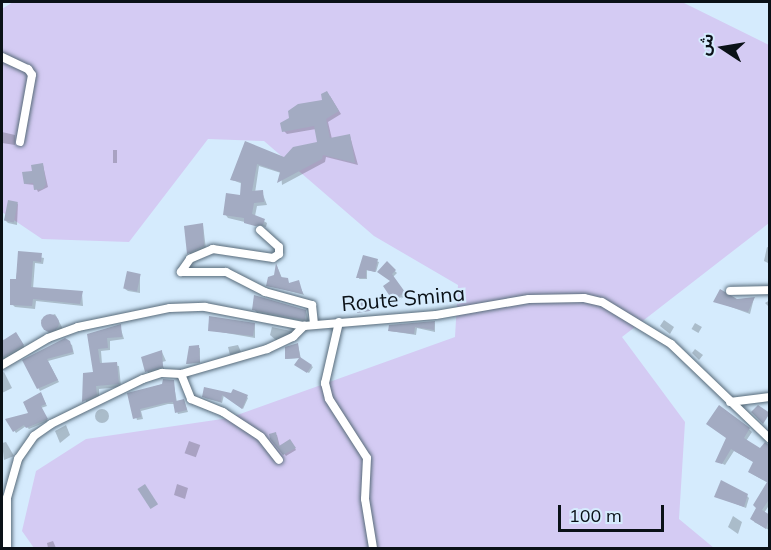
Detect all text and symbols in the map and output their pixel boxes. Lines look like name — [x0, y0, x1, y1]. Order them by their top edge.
north arrow — [693, 18, 753, 78]
text: ش — [693, 31, 717, 57]
street label: Route Smina — [340, 280, 466, 316]
scale bar — [561, 493, 668, 531]
text: 100 m — [569, 504, 622, 527]

